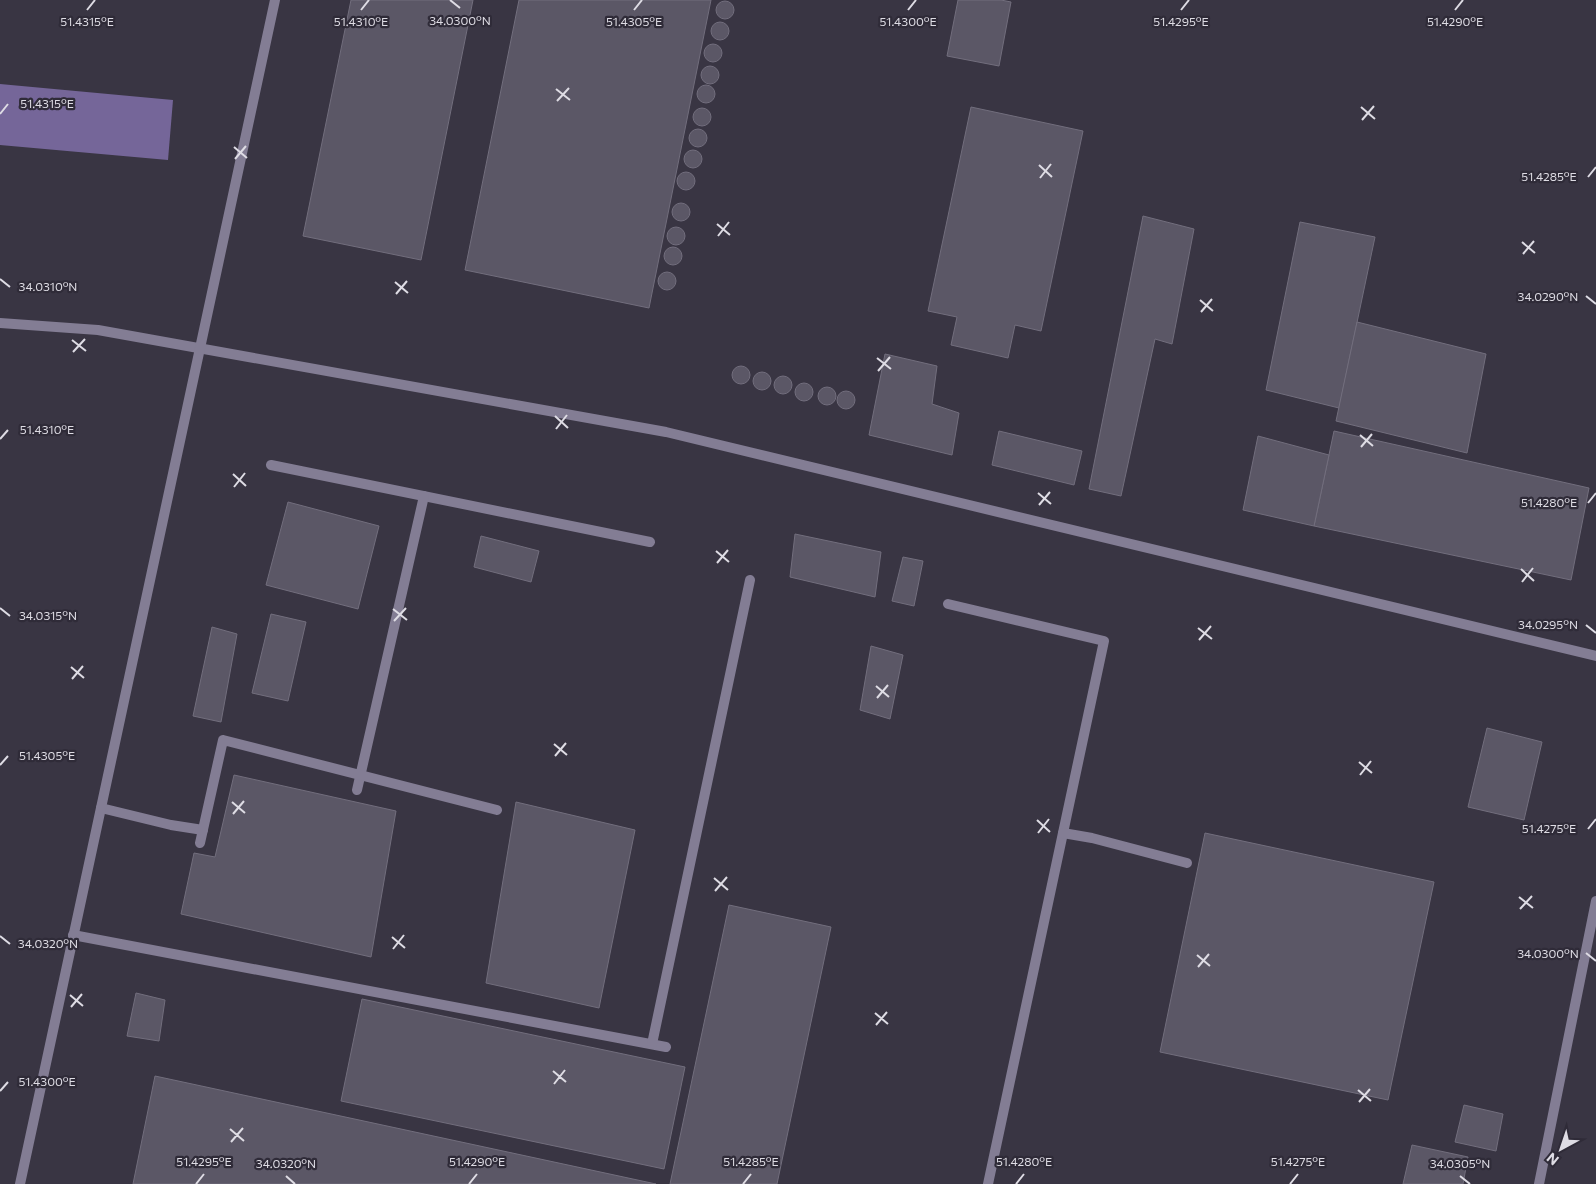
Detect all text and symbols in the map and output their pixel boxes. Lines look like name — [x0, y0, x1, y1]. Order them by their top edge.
text: 34.0300°N — [429, 13, 491, 27]
text: 51.4315°E — [60, 14, 114, 28]
text: 51.4310°E — [334, 14, 388, 28]
text: 51.4305°E — [606, 14, 662, 28]
text: 51.4300°E — [879, 14, 937, 28]
text: 51.4295°E — [1153, 14, 1209, 28]
text: 51.4290°E — [1427, 14, 1483, 28]
text: 51.4315°E — [20, 96, 74, 110]
text: 51.4285°E — [1521, 169, 1577, 183]
text: 34.0310°N — [19, 279, 77, 293]
text: 34.0290°N — [1518, 289, 1578, 303]
text: 51.4310°E — [20, 422, 74, 436]
text: 51.4280°E — [1521, 495, 1577, 509]
text: 34.0315°N — [19, 608, 77, 622]
text: 34.0295°N — [1518, 617, 1578, 631]
text: 51.4305°E — [19, 748, 75, 762]
text: 51.4275°E — [1522, 821, 1576, 835]
text: 34.0320°N — [18, 936, 78, 950]
text: 34.0300°N — [1517, 946, 1579, 960]
text: 51.4300°E — [18, 1074, 76, 1088]
north arrow — [1536, 1124, 1586, 1174]
text: N — [1543, 1149, 1562, 1169]
text: 51.4295°E — [176, 1154, 232, 1168]
text: 51.4290°E — [449, 1154, 505, 1168]
text: 51.4285°E — [723, 1154, 779, 1168]
text: 51.4280°E — [996, 1154, 1052, 1168]
text: 51.4275°E — [1271, 1154, 1325, 1168]
text: 34.0320°N — [256, 1156, 316, 1170]
text: 34.0305°N — [1430, 1156, 1490, 1170]

